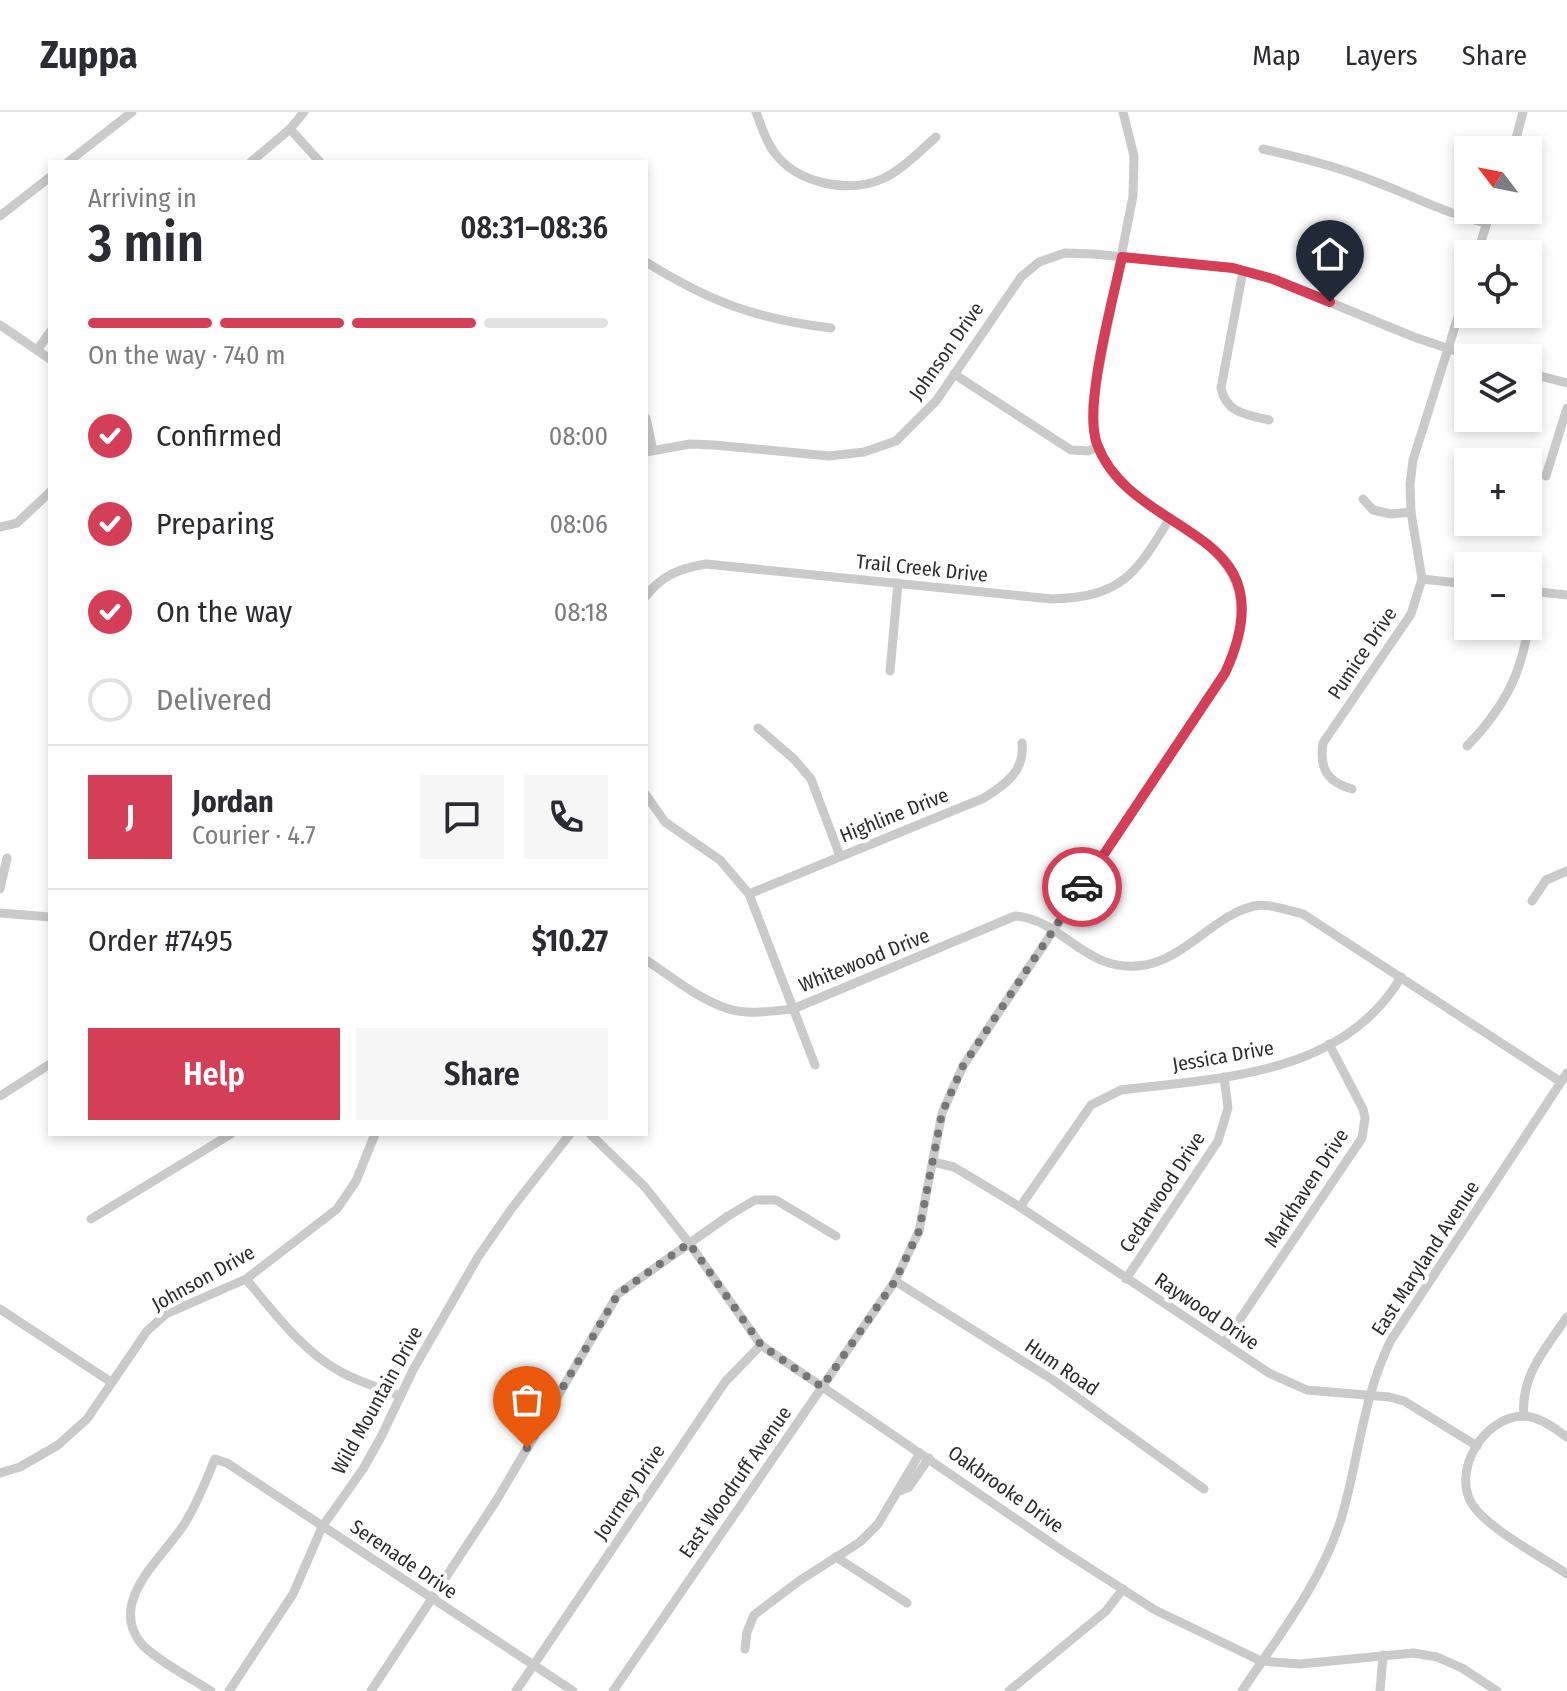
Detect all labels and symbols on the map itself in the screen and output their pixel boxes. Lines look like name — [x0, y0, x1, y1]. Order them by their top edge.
north arrow — [1454, 136, 1542, 224]
pin — [1296, 220, 1364, 302]
street label: Johnson Drive — [904, 298, 988, 404]
street label: Trail Creek Drive — [855, 549, 989, 587]
street label: Pumice Drive — [1322, 602, 1402, 704]
street label: Highline Drive — [836, 782, 952, 848]
courier — [1042, 847, 1122, 927]
street label: Whitewood Drive — [795, 923, 933, 997]
street label: Jessica Drive — [1170, 1035, 1276, 1077]
street label: Markhaven Drive — [1259, 1124, 1353, 1252]
street label: Cedarwood Drive — [1114, 1127, 1210, 1257]
street label: East Maryland Avenue — [1366, 1176, 1484, 1340]
street label: Johnson Drive — [147, 1240, 259, 1316]
street label: Raywood Drive — [1150, 1267, 1264, 1355]
street label: Wild Mountain Drive — [326, 1322, 428, 1478]
street label: Hum Road — [1020, 1334, 1104, 1400]
pin — [493, 1366, 561, 1448]
street label: East Woodruff Avenue — [674, 1402, 796, 1562]
street label: Journey Drive — [588, 1440, 670, 1544]
street label: Oakbrooke Drive — [944, 1440, 1068, 1538]
street label: Serenade Drive — [346, 1514, 462, 1604]

